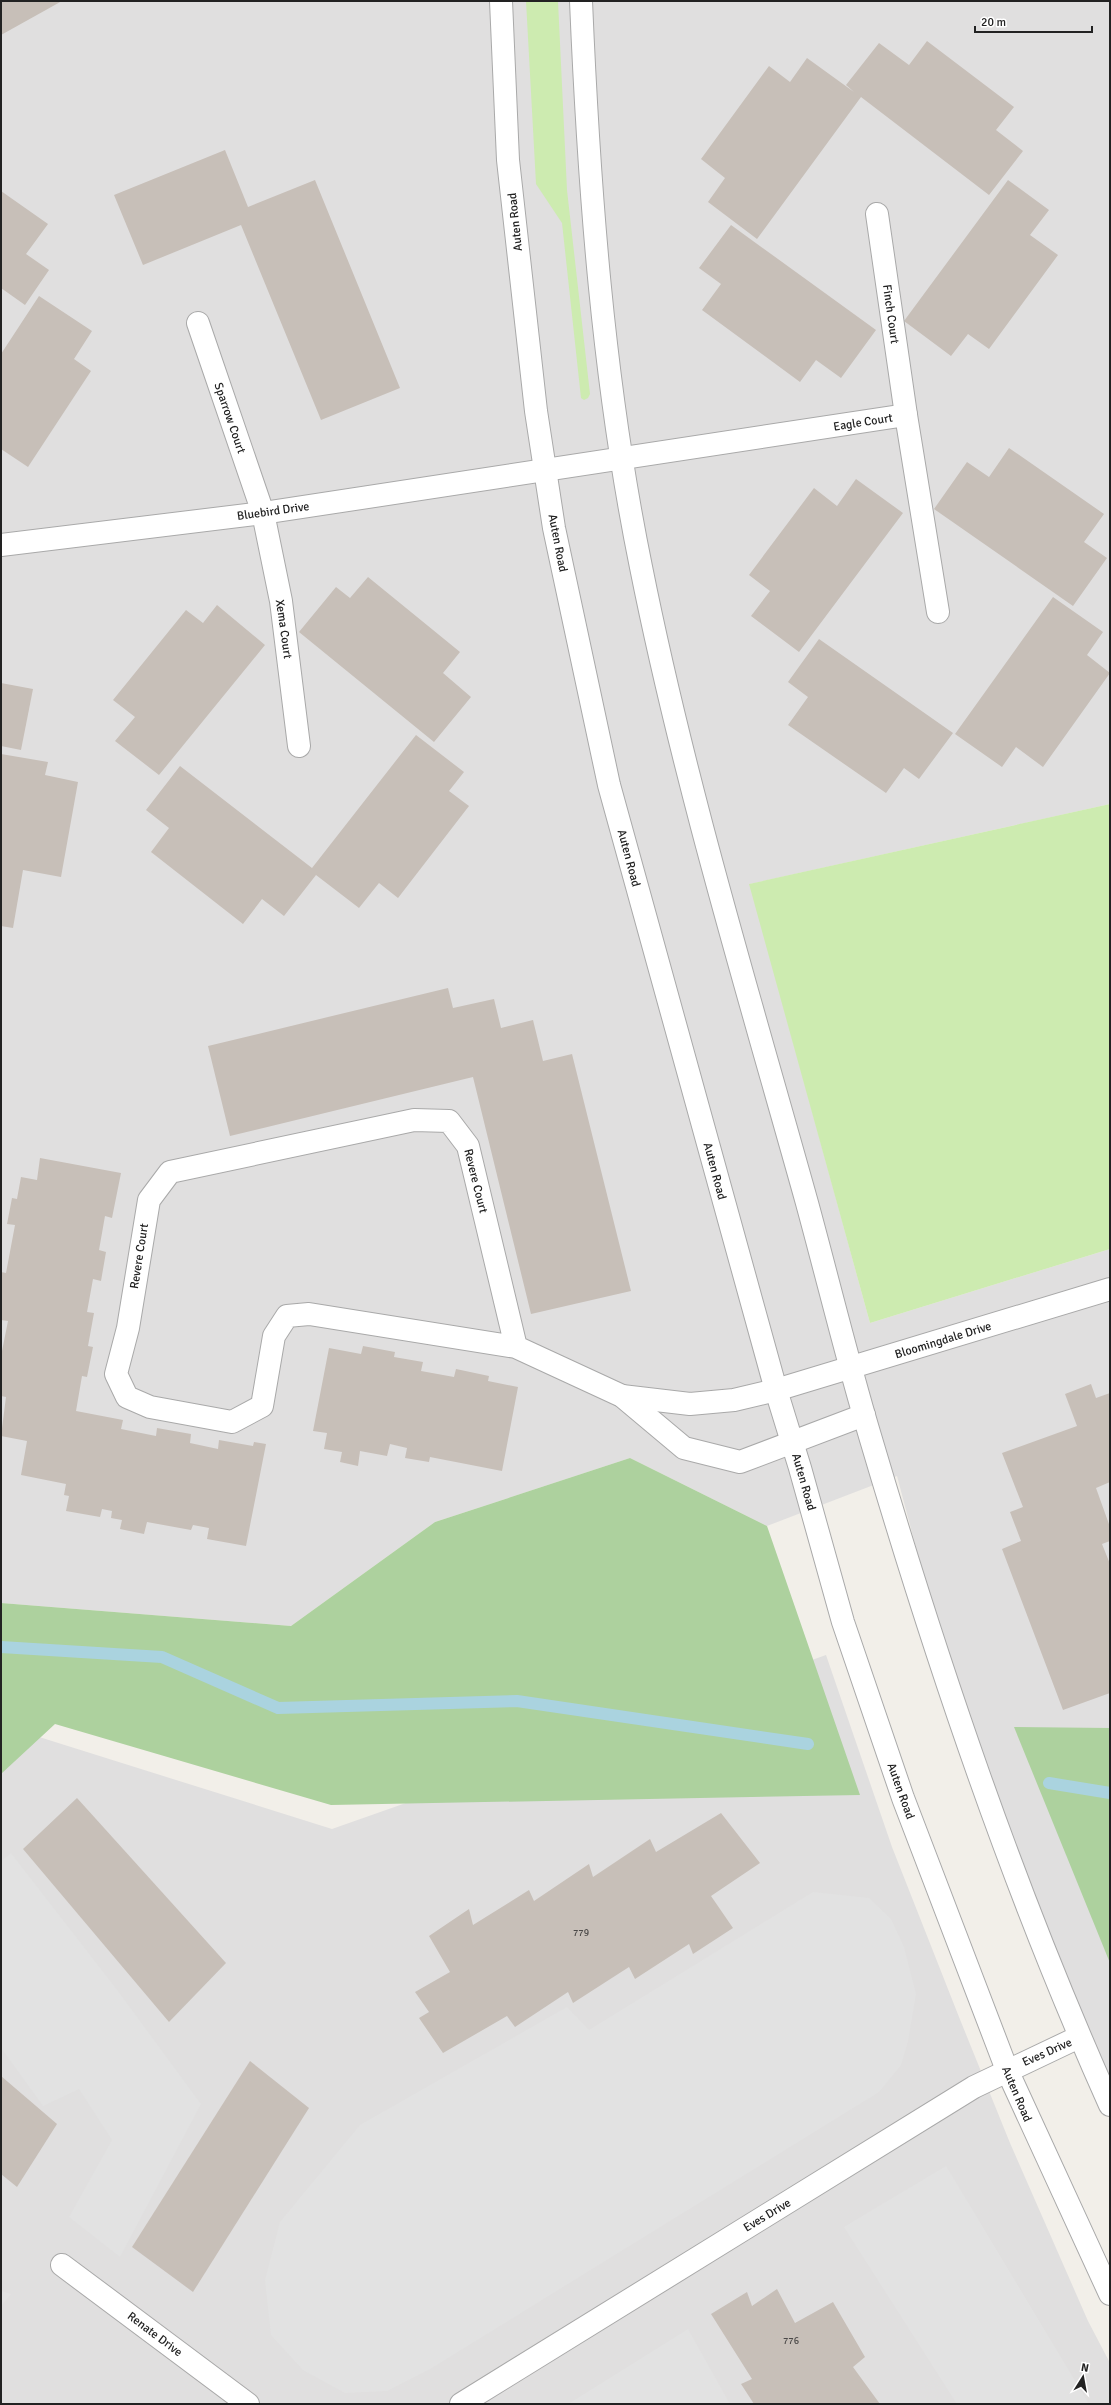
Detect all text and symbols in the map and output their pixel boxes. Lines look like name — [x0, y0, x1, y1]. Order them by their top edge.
scale bar — [975, 8, 1092, 34]
text: 20 m — [981, 15, 1006, 30]
street label: Auten Road — [505, 192, 526, 252]
street label: Finch Court — [879, 283, 902, 345]
street label: Sparrow Court — [210, 381, 249, 456]
street label: Eagle Court — [832, 410, 894, 435]
street label: Bluebird Drive — [236, 499, 310, 524]
street label: Auten Road — [545, 513, 570, 573]
street label: Xema Court — [272, 598, 295, 660]
street label: Auten Road — [614, 828, 643, 888]
street label: Auten Road — [700, 1141, 729, 1201]
street label: Revere Court — [460, 1147, 491, 1215]
street label: Revere Court — [127, 1222, 152, 1290]
street label: Bloomingdale Drive — [893, 1319, 993, 1362]
street label: Auten Road — [788, 1452, 819, 1512]
street label: Auten Road — [883, 1761, 918, 1821]
house number: 779 — [573, 1927, 589, 1939]
street label: Eves Drive — [1020, 2035, 1074, 2070]
street label: Auten Road — [998, 2064, 1035, 2124]
street label: Eves Drive — [741, 2195, 794, 2235]
street label: Renate Drive — [124, 2309, 185, 2360]
house number: 776 — [783, 2335, 799, 2347]
north arrow — [1063, 2357, 1103, 2397]
text: N — [1080, 2361, 1090, 2375]

